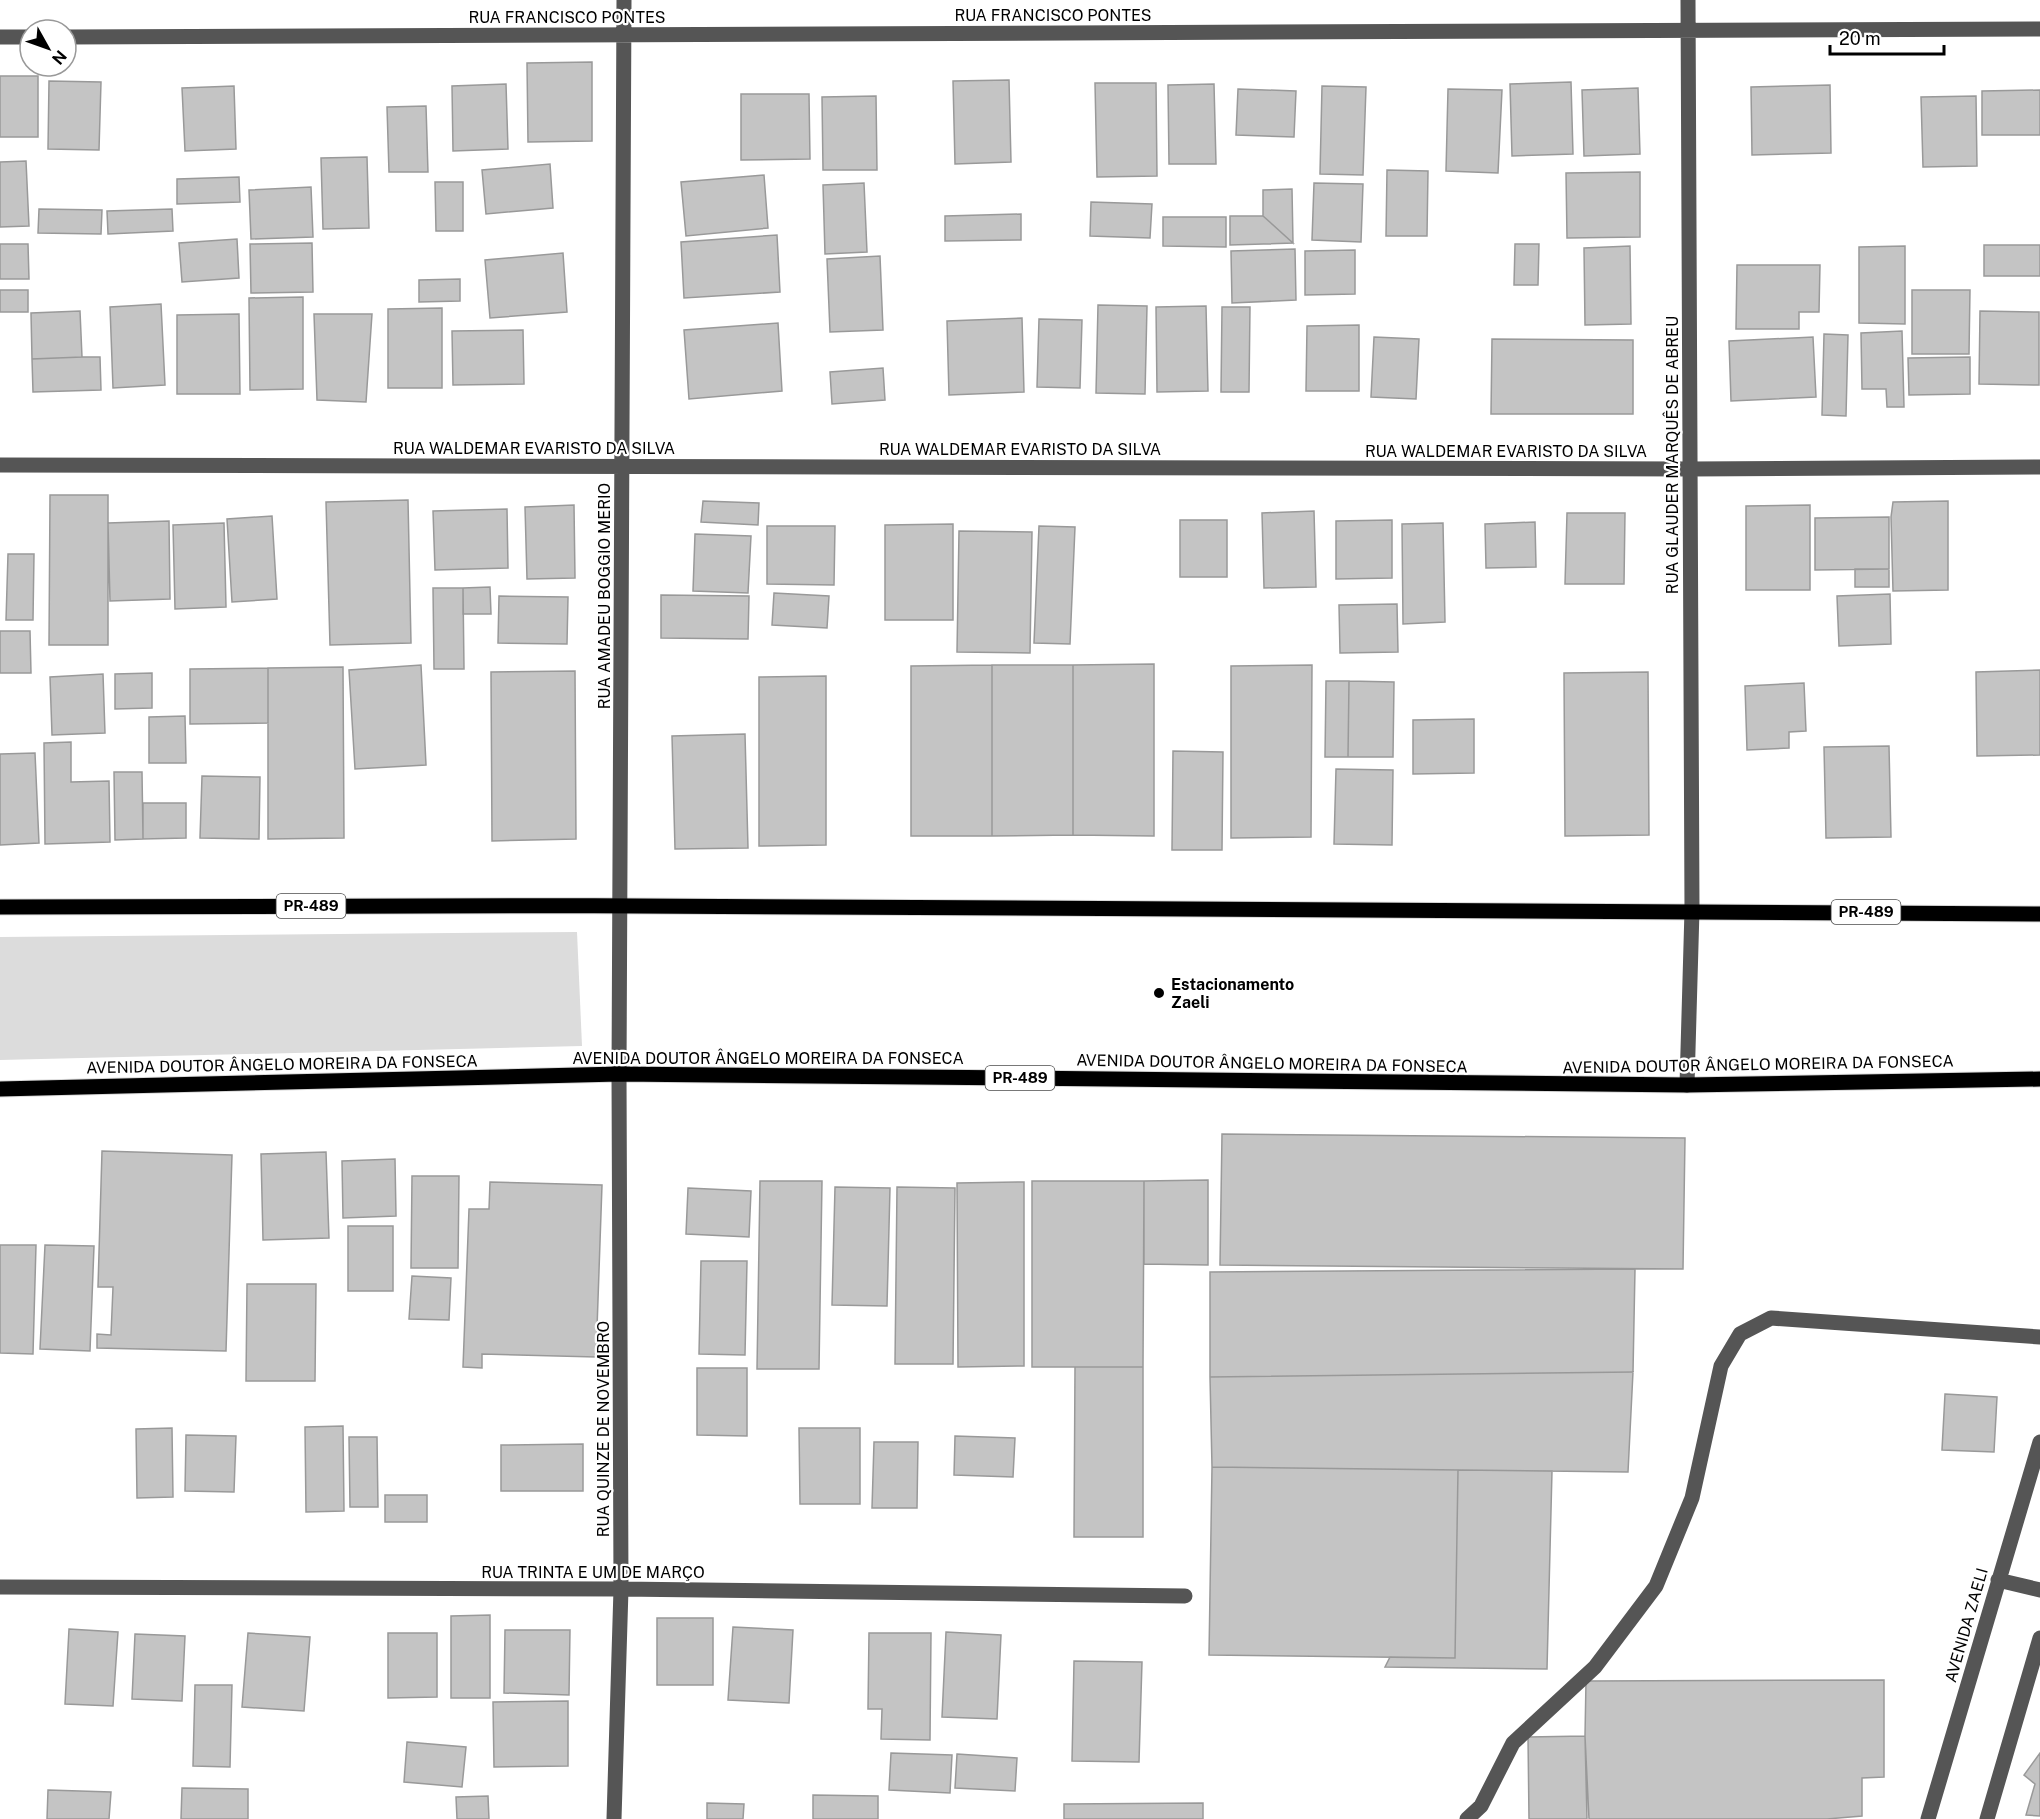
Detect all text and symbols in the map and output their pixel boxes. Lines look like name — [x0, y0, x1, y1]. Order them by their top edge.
street label: RUA FRANCISCO PONTES — [954, 6, 1152, 25]
street label: RUA FRANCISCO PONTES — [468, 8, 666, 27]
north arrow — [18, 18, 78, 78]
scale bar — [1830, 18, 1944, 56]
text: 20 m — [1839, 28, 1881, 49]
text: N — [48, 46, 70, 68]
street label: RUA GLAUDER MARQUÊS DE ABREU — [1662, 316, 1682, 594]
street label: RUA WALDEMAR EVARISTO DA SILVA — [393, 439, 675, 458]
street label: RUA WALDEMAR EVARISTO DA SILVA — [879, 440, 1161, 459]
street label: RUA WALDEMAR EVARISTO DA SILVA — [1365, 442, 1647, 461]
street label: RUA AMADEU BOGGIO MERIO — [595, 483, 614, 709]
road number: PR-489 — [276, 894, 346, 918]
road number: PR-489 — [1832, 900, 1900, 924]
place label: Estacionamento Zaeli — [1171, 975, 1294, 1012]
marker: Estacionamento Zaeli — [1152, 986, 1166, 1000]
street label: AVENIDA DOUTOR ÂNGELO MOREIRA DA FONSECA — [572, 1048, 964, 1068]
street label: AVENIDA DOUTOR ÂNGELO MOREIRA DA FONSECA — [1076, 1050, 1468, 1076]
street label: AVENIDA DOUTOR ÂNGELO MOREIRA DA FONSECA — [86, 1051, 478, 1077]
street label: AVENIDA DOUTOR ÂNGELO MOREIRA DA FONSECA — [1562, 1051, 1954, 1077]
road number: PR-489 — [986, 1066, 1054, 1090]
street label: RUA QUINZE DE NOVEMBRO — [594, 1321, 613, 1537]
street label: RUA TRINTA E UM DE MARÇO — [481, 1563, 705, 1582]
street label: AVENIDA ZAELI — [1941, 1566, 1992, 1685]

